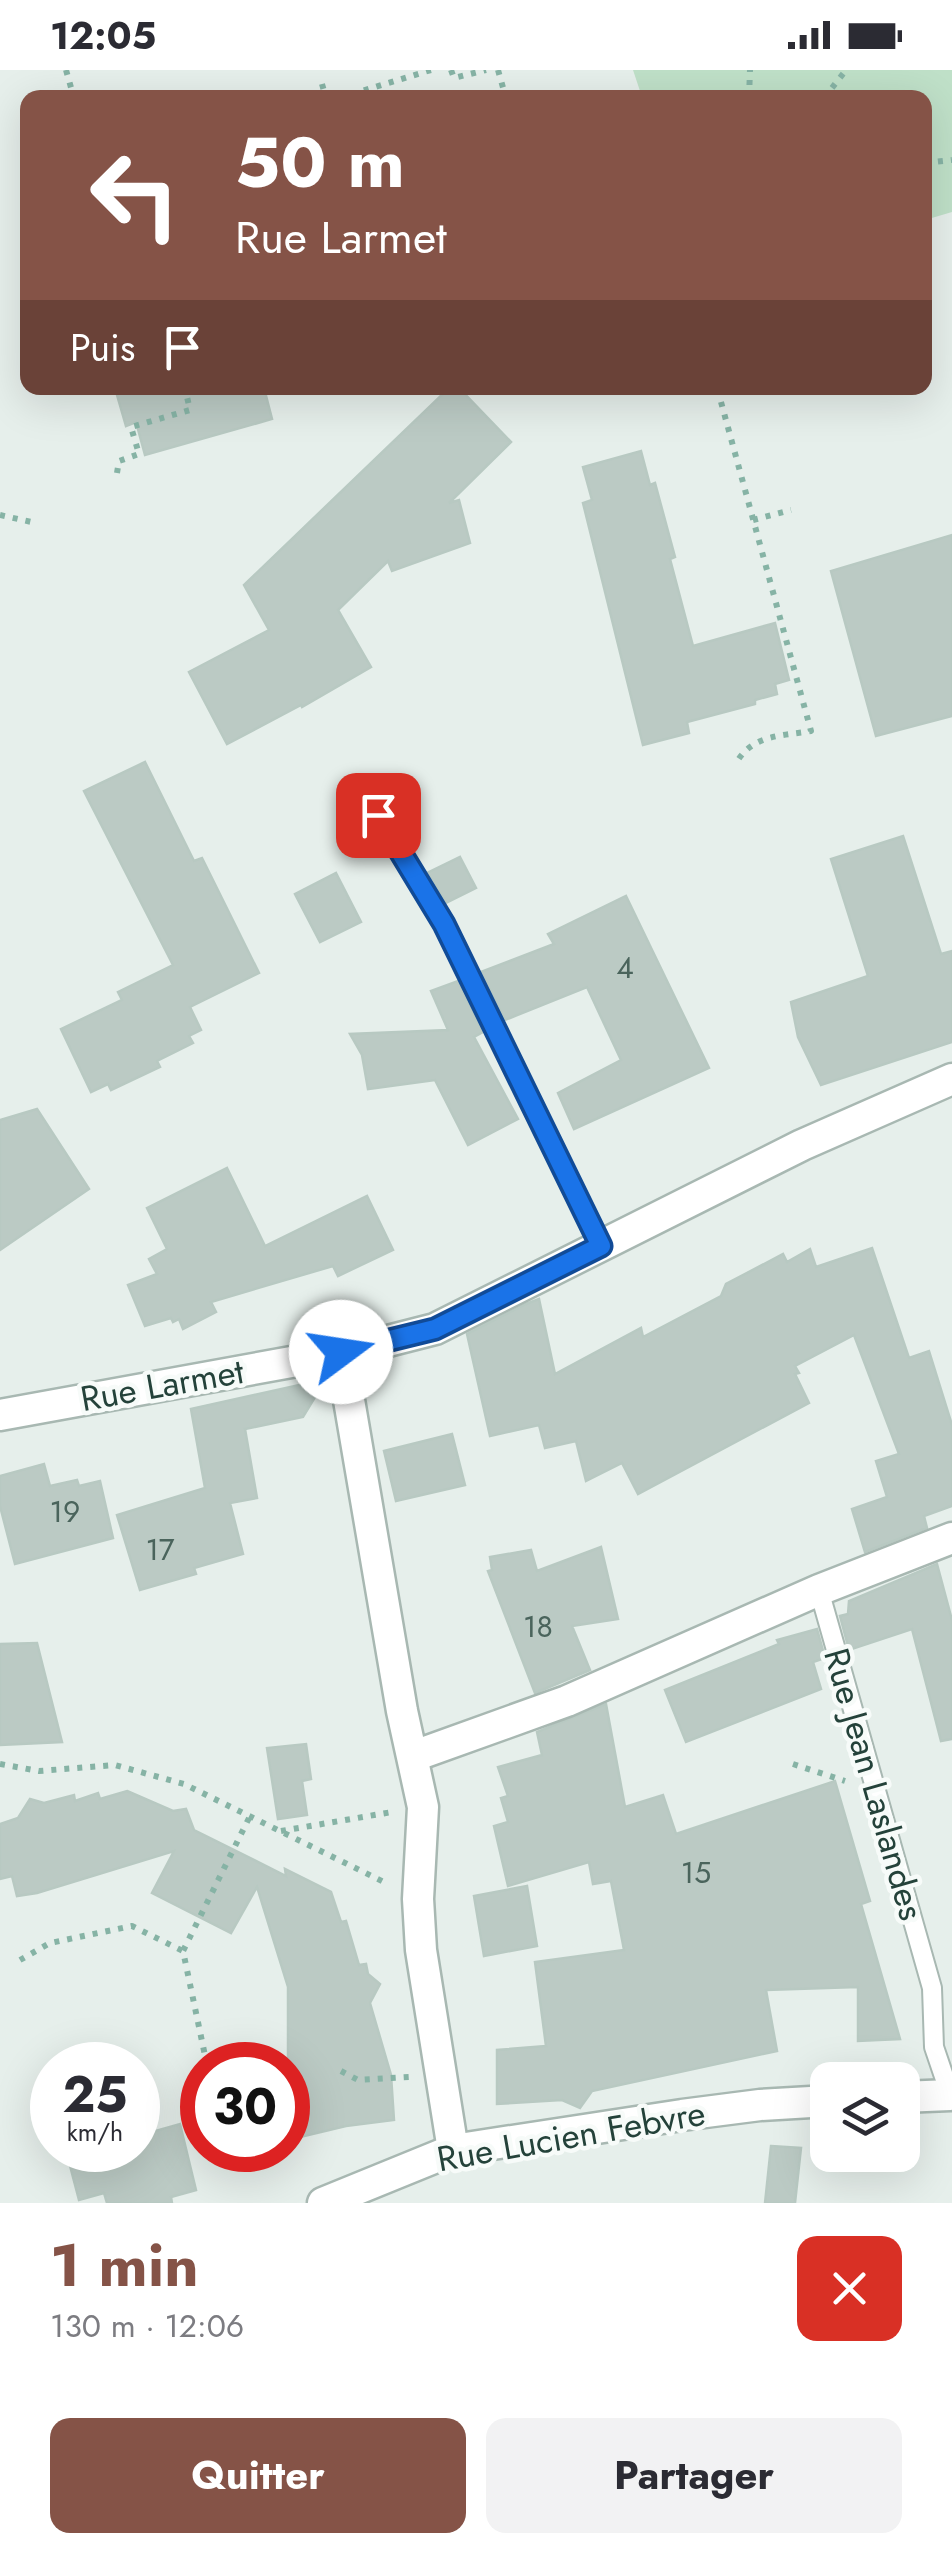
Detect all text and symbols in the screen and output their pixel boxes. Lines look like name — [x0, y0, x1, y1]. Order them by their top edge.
text: 12:05 — [50, 8, 156, 63]
text: 50 m — [235, 112, 405, 213]
icon: left — [70, 130, 200, 260]
text: Rue Larmet — [235, 205, 447, 270]
text: Puis — [70, 320, 135, 375]
icon: arrive — [155, 320, 210, 375]
pin — [336, 773, 421, 858]
icon: arrive — [351, 788, 406, 843]
house number: 4 — [616, 946, 634, 989]
position arrow — [289, 1300, 393, 1404]
street label: Rue Larmet — [76, 1346, 248, 1424]
house number: 19 — [50, 1490, 80, 1533]
house number: 17 — [145, 1528, 175, 1571]
house number: 18 — [523, 1605, 553, 1648]
street label: Rue Jean Laslandes — [811, 1642, 937, 1926]
house number: 15 — [681, 1851, 711, 1894]
speed limit sign: 30 — [180, 2042, 310, 2172]
text: 25 — [62, 2058, 128, 2131]
map controls — [810, 2062, 920, 2172]
button: layers — [810, 2062, 920, 2172]
street label: Rue Lucien Febvre — [433, 2088, 709, 2184]
text: km/h — [67, 2114, 123, 2150]
text: 1 min — [50, 2222, 199, 2309]
button: close — [797, 2236, 902, 2341]
text: 130 m · 12:06 — [50, 2303, 244, 2349]
button: Quitter — [50, 2418, 466, 2533]
button: Partager — [486, 2418, 902, 2533]

